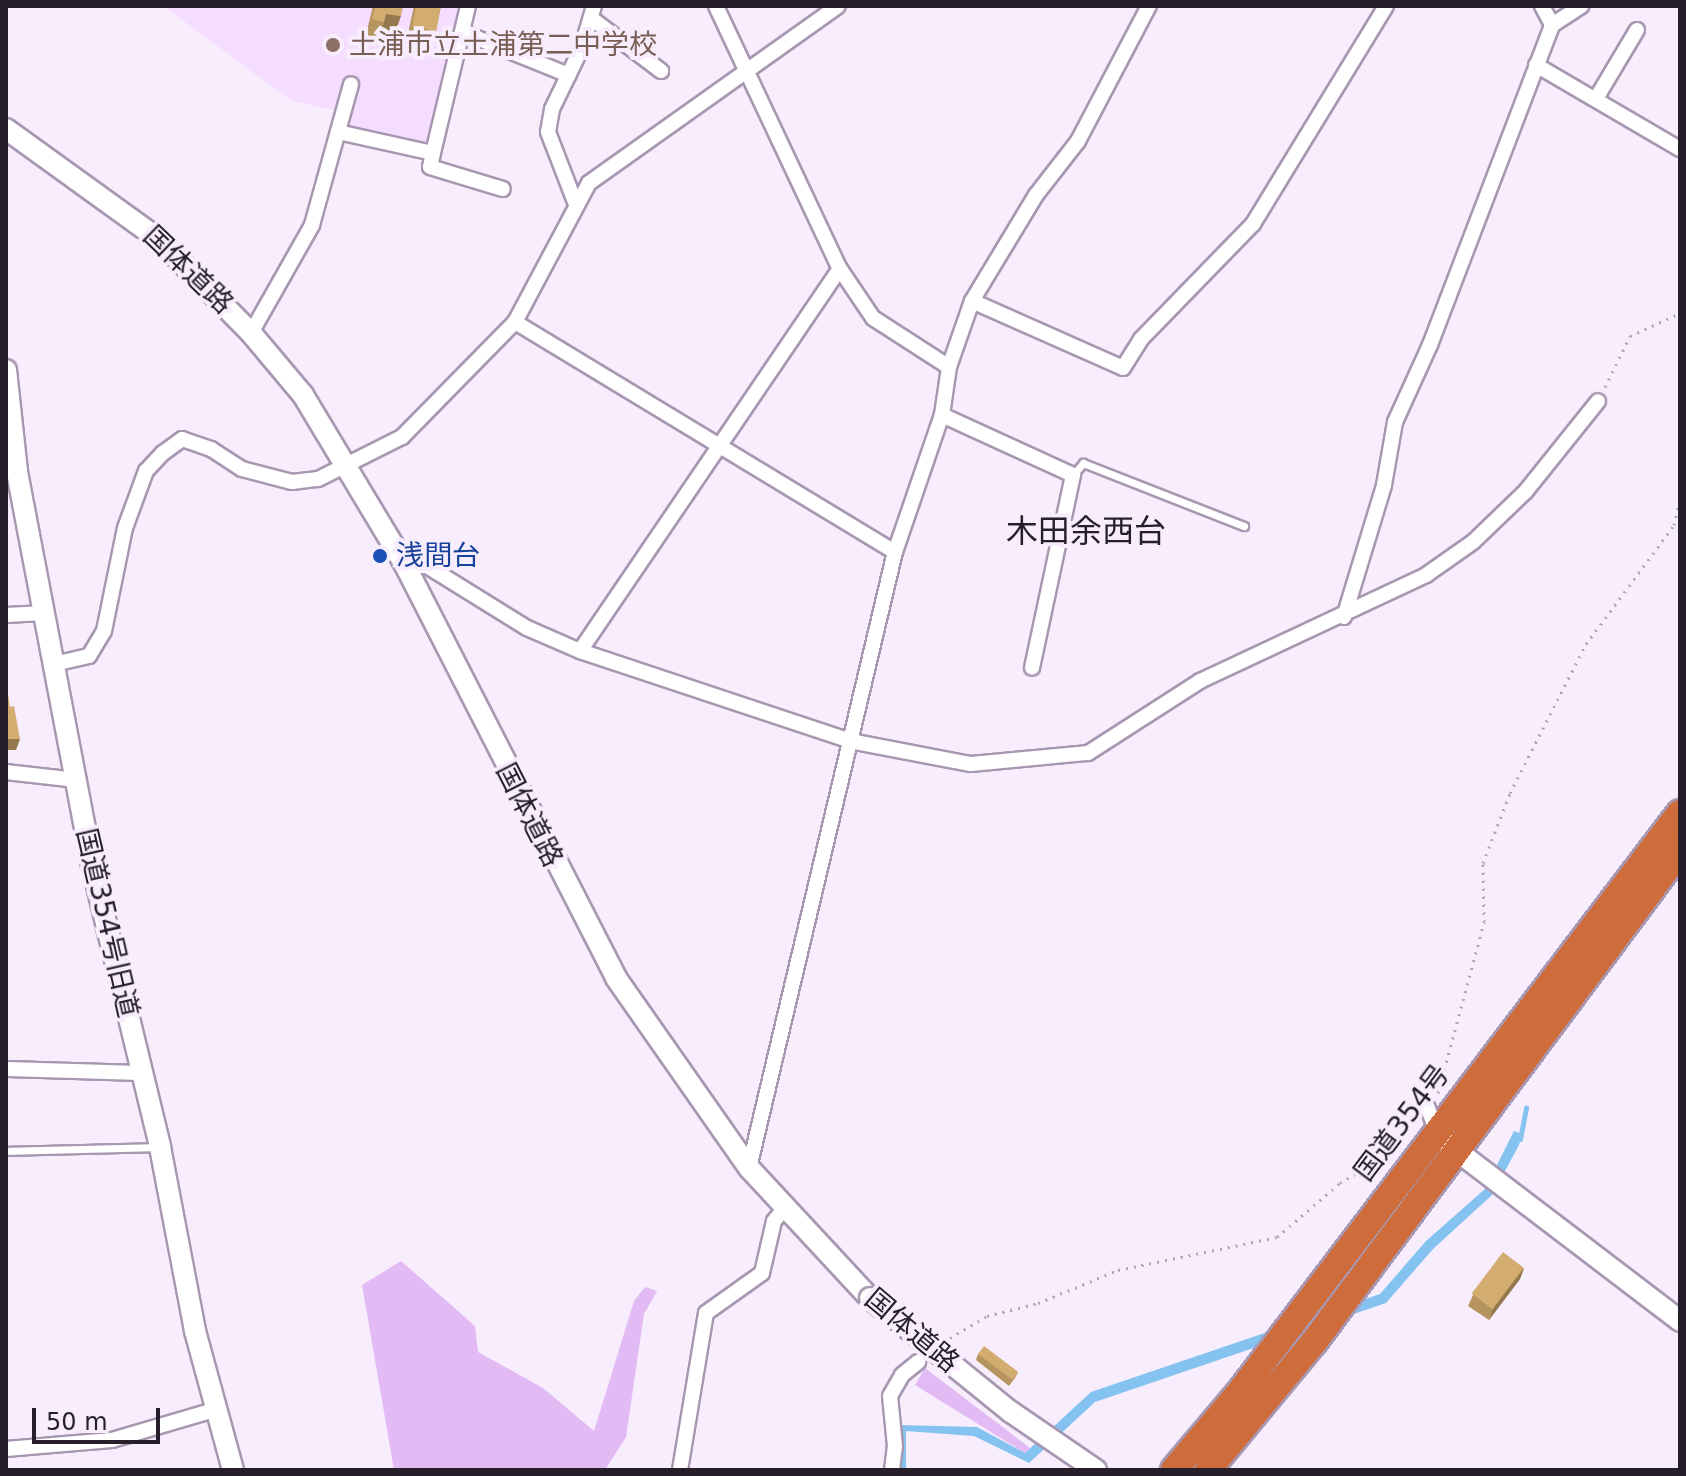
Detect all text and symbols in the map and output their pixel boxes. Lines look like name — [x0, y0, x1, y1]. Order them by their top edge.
place label: 土浦市立土浦第二中学校 — [349, 28, 657, 62]
marker: 土浦市立土浦第二中学校 — [324, 36, 342, 54]
street label: 国体道路 — [136, 219, 240, 321]
district label: 木田余西台 — [1006, 512, 1166, 550]
place label: 浅間台 — [396, 539, 480, 573]
marker: 浅間台 — [371, 547, 389, 565]
street label: 国体道路 — [489, 757, 569, 873]
street label: 国道354号旧道 — [69, 825, 145, 1021]
street label: 国道354号 — [1347, 1058, 1457, 1188]
street label: 国体道路 — [858, 1282, 966, 1380]
scale bar — [36, 1392, 164, 1442]
text: 50 m — [46, 1408, 108, 1436]

